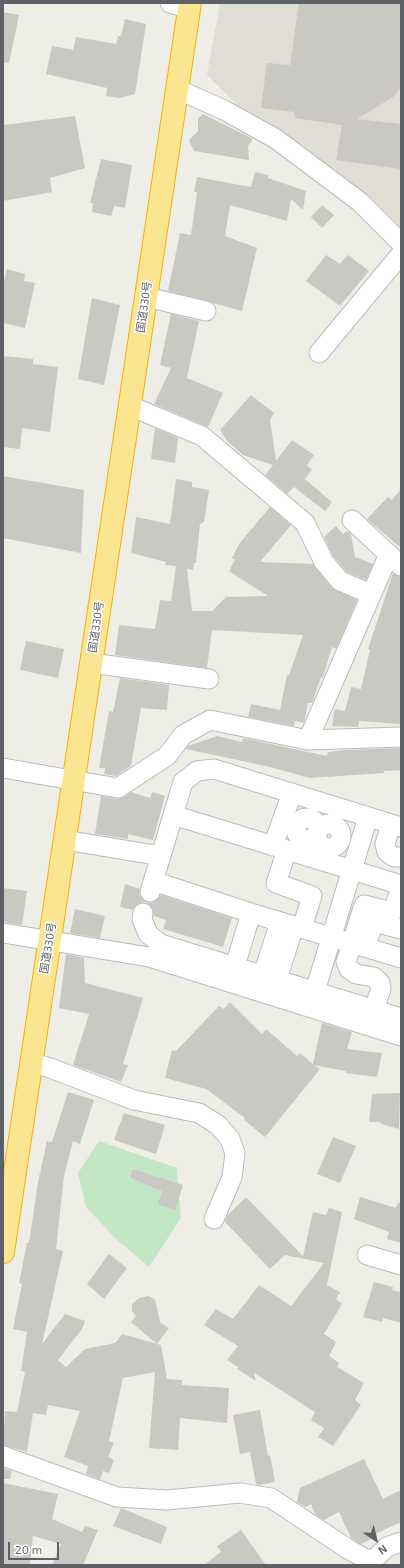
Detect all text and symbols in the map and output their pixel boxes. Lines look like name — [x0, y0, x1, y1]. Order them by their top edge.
street label: 国道330号 — [134, 280, 154, 334]
street label: 国道330号 — [86, 600, 106, 654]
street label: 国道330号 — [37, 921, 59, 975]
north arrow — [356, 1520, 396, 1560]
scale bar — [10, 1534, 61, 1560]
text: 20 m — [15, 1542, 42, 1556]
text: N — [376, 1543, 390, 1558]

